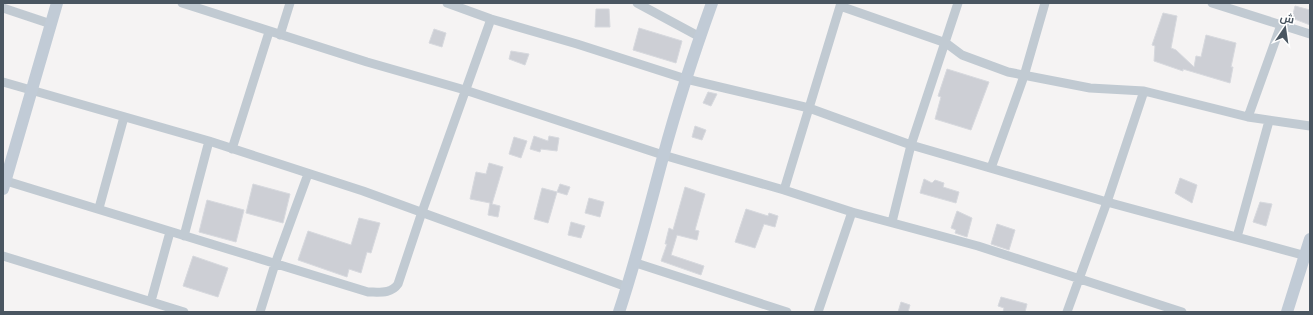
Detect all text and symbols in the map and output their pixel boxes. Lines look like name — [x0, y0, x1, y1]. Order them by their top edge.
north arrow — [1265, 8, 1305, 48]
text: ش — [1279, 10, 1296, 27]

